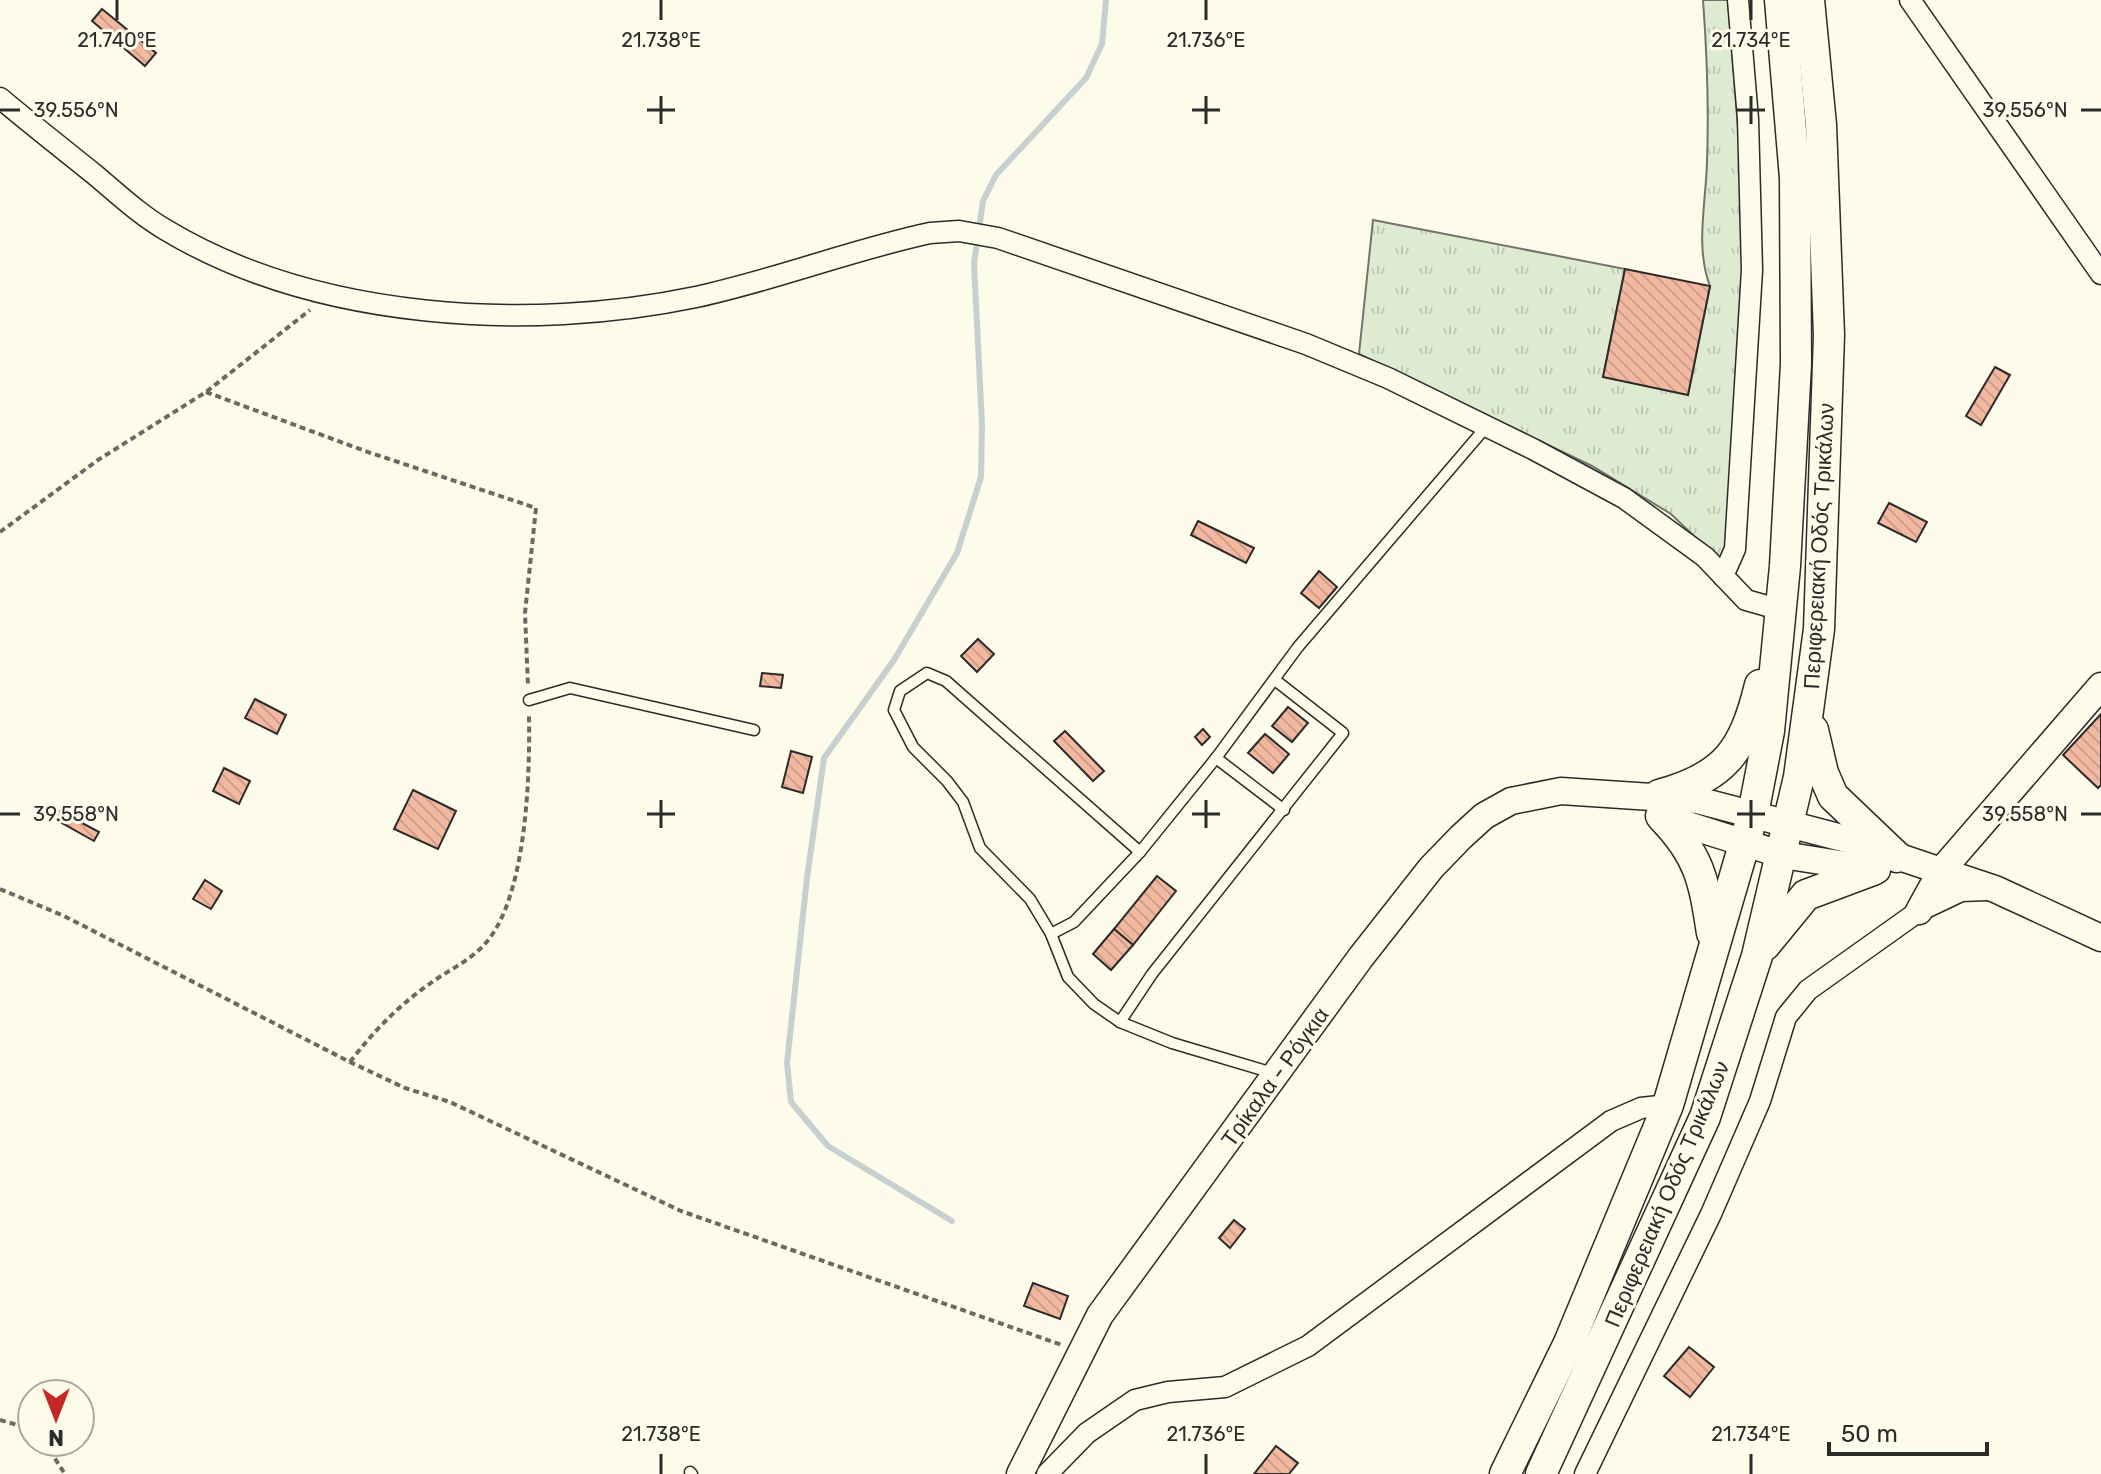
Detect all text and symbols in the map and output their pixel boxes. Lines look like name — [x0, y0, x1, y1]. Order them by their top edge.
text: 21.740°E — [77, 28, 157, 52]
text: 21.738°E — [621, 28, 701, 52]
text: 21.736°E — [1167, 28, 1245, 52]
text: 21.734°E — [1711, 28, 1791, 52]
text: 39.556°N — [33, 98, 119, 122]
text: 39.556°N — [1982, 98, 2068, 122]
street label: Περιφερειακή Οδός Τρικάλων — [1798, 402, 1840, 690]
text: 39.558°N — [33, 802, 119, 826]
text: 39.558°N — [1982, 802, 2068, 826]
street label: Τρίκαλα - Ρόγκια — [1215, 1002, 1335, 1152]
street label: Περιφερειακή Οδός Τρικάλων — [1599, 1057, 1735, 1331]
north arrow — [16, 1378, 96, 1458]
scale bar — [1829, 1406, 1987, 1456]
text: 50 m — [1841, 1420, 1898, 1448]
text: 21.738°E — [621, 1422, 701, 1446]
text: 21.736°E — [1167, 1422, 1245, 1446]
text: 21.734°E — [1711, 1422, 1791, 1446]
text: N — [48, 1424, 64, 1451]

